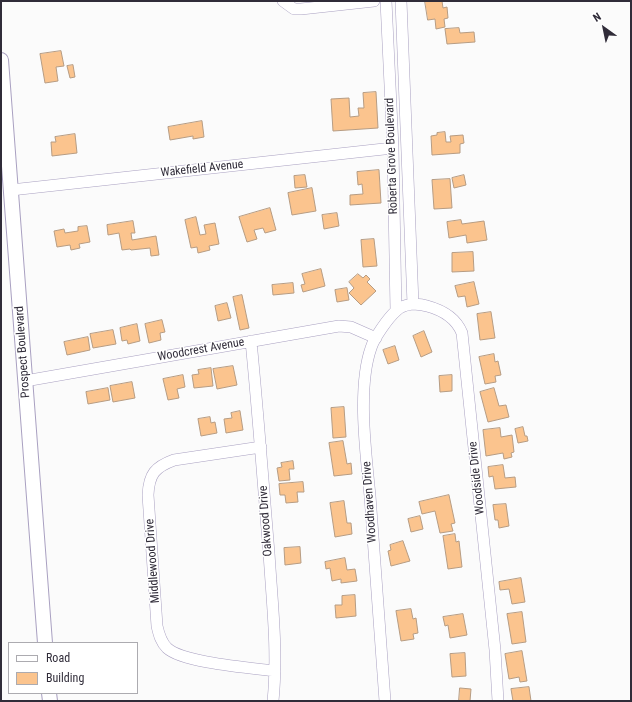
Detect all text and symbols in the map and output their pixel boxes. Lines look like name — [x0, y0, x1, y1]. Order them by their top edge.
north arrow — [584, 8, 624, 48]
text: N — [591, 10, 604, 25]
street label: Roberta Grove Boulevard — [383, 97, 401, 215]
street label: Wakefield Avenue — [160, 157, 244, 181]
street label: Prospect Boulevard — [13, 306, 33, 398]
street label: Woodcrest Avenue — [156, 335, 246, 365]
street label: Woodside Drive — [466, 441, 488, 515]
street label: Woodhaven Drive — [360, 461, 380, 543]
street label: Oakwood Drive — [256, 485, 276, 557]
street label: Middlewood Drive — [143, 518, 163, 604]
legend — [8, 642, 138, 694]
text: Road — [46, 651, 70, 665]
text: Building — [46, 671, 84, 685]

